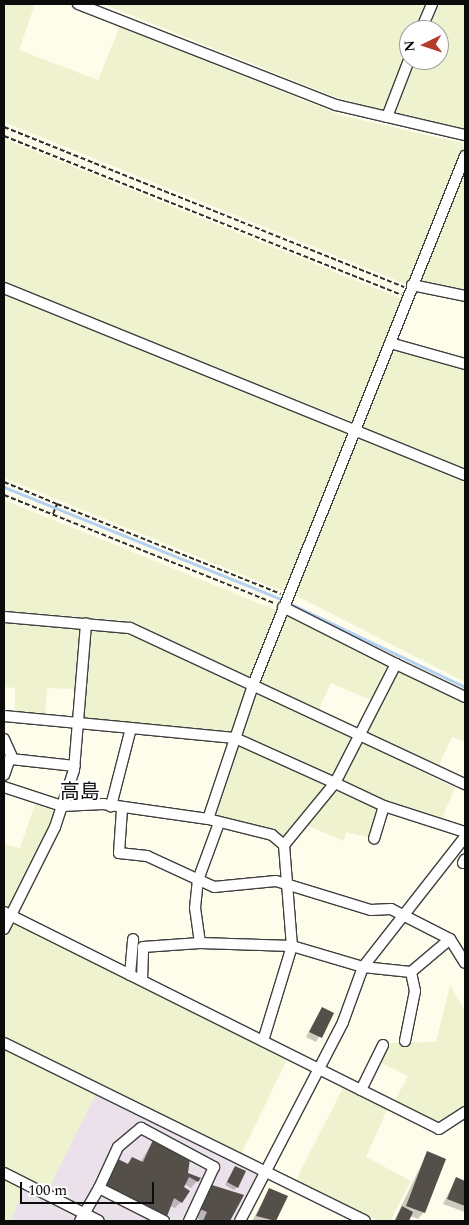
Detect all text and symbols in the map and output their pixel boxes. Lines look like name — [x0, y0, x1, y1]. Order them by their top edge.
north arrow — [399, 20, 449, 70]
text: N — [399, 40, 420, 52]
district label: 高島 — [60, 780, 100, 804]
scale bar — [22, 1172, 156, 1204]
text: 100 m — [28, 1179, 67, 1202]

